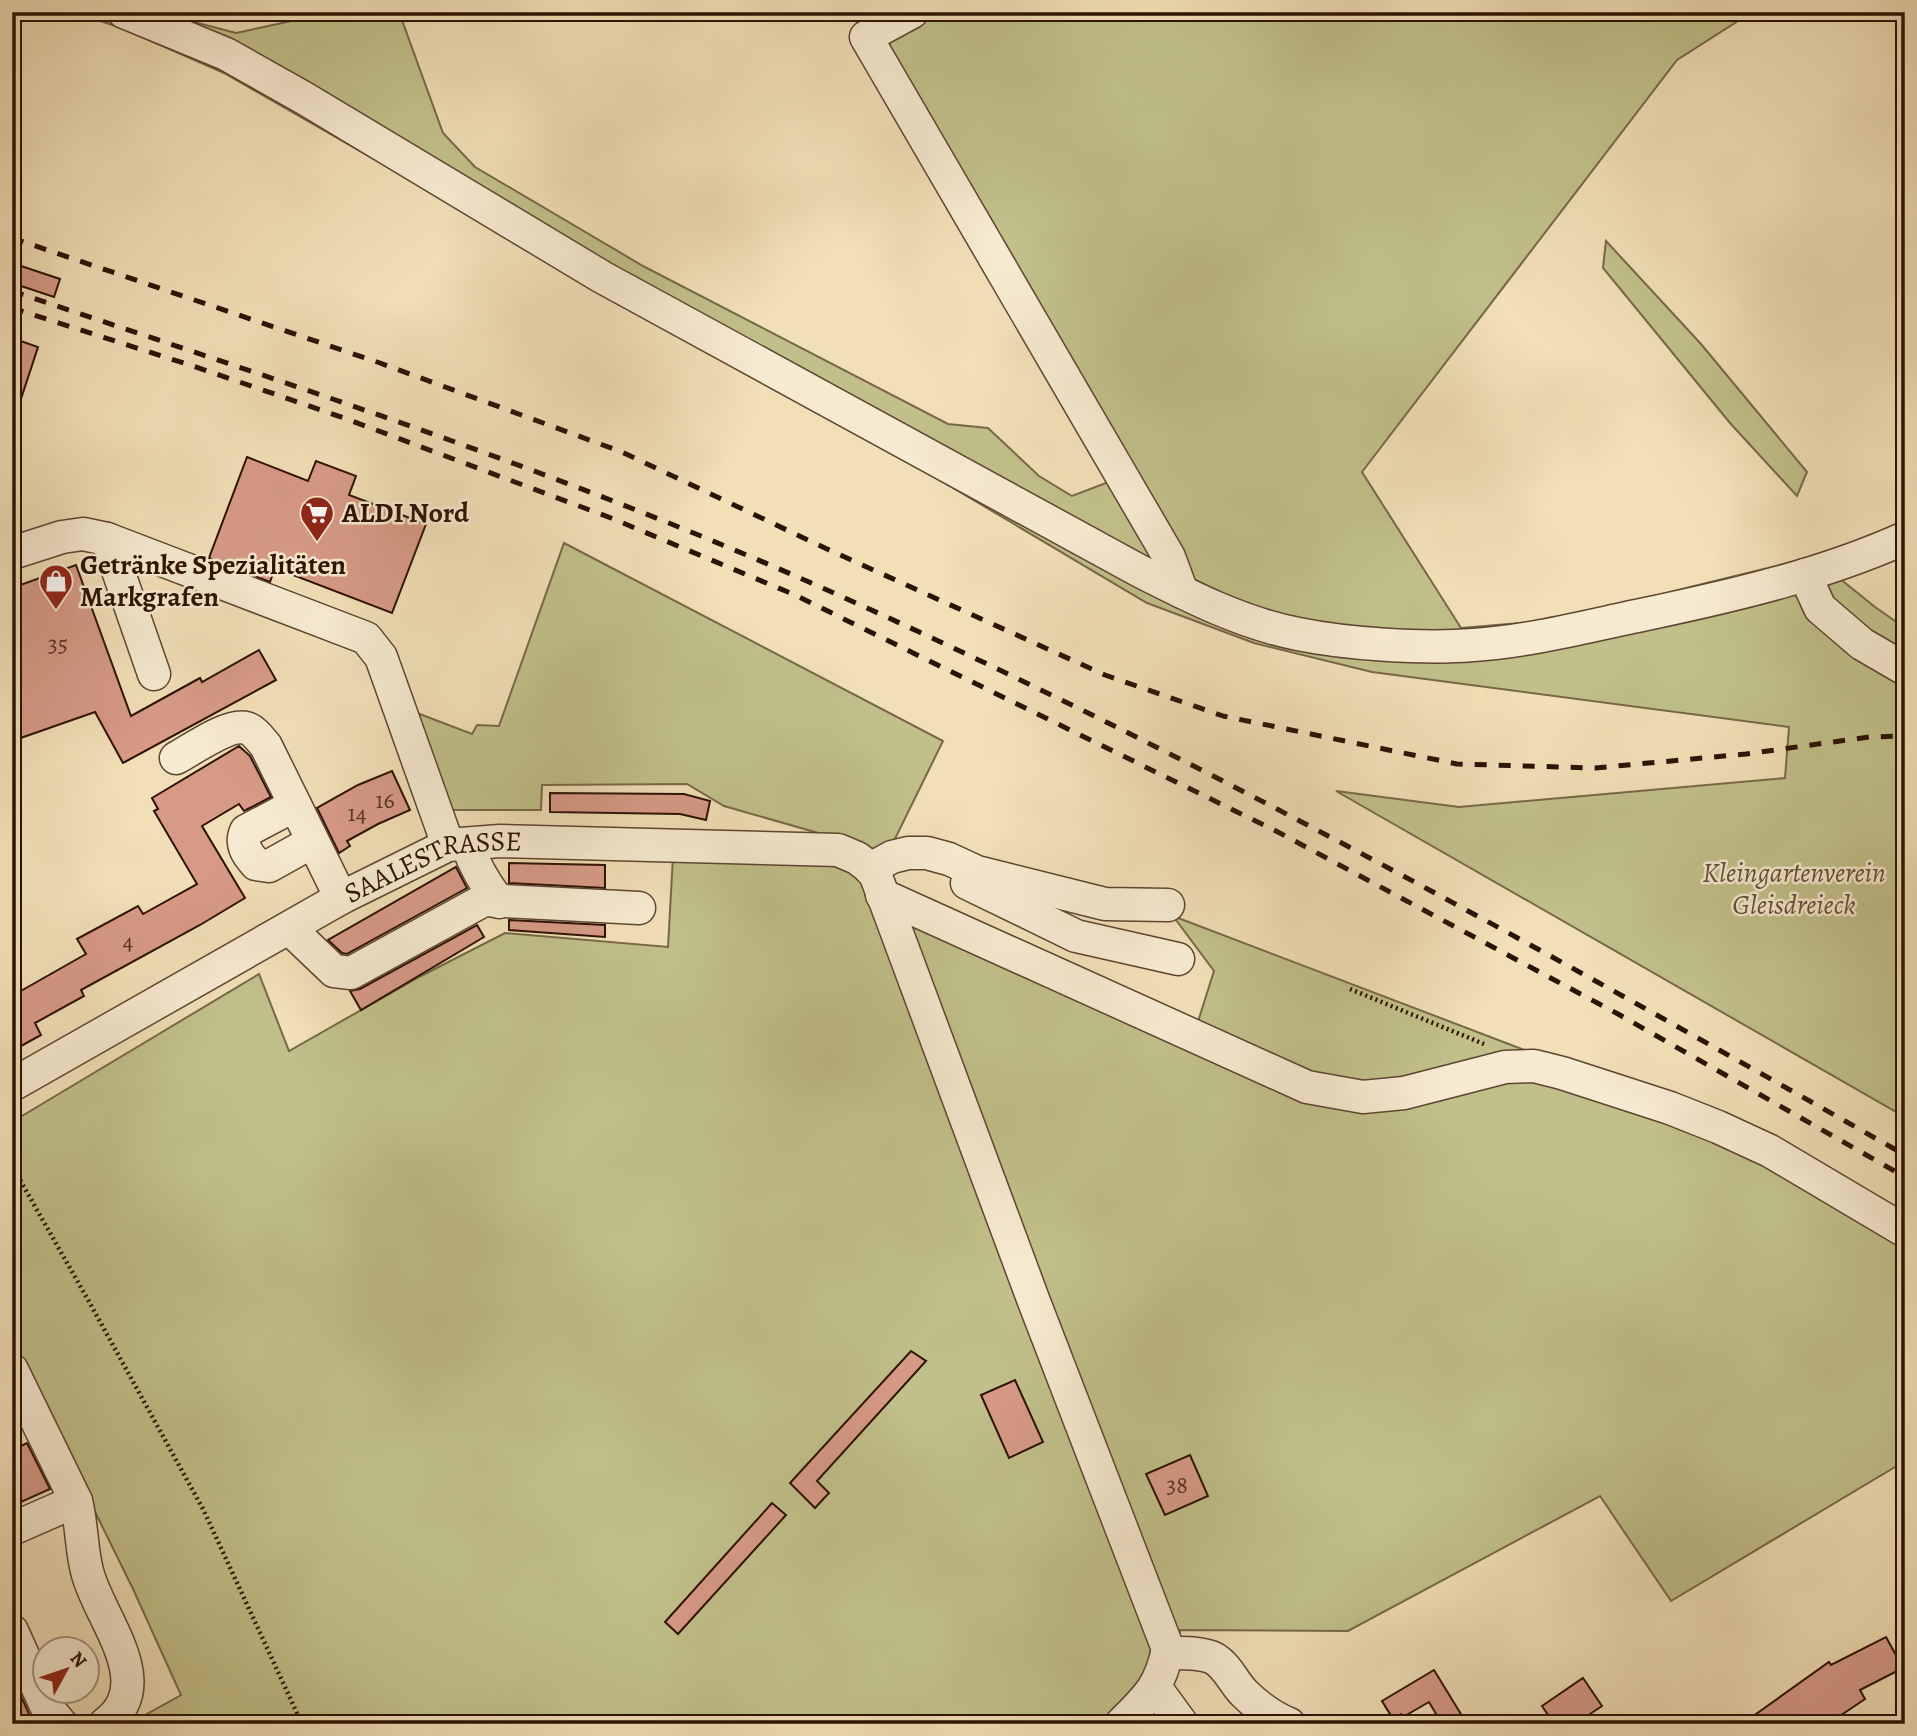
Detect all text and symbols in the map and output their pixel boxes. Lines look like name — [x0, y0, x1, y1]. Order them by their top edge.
supermarket icon: ALDI Nord — [298, 494, 336, 543]
place label: ALDI Nord — [341, 494, 470, 532]
place label: Getränke Spezialitäten Markgrafen — [80, 546, 346, 616]
shop icon: Getränke Spezialitäten Markgrafen — [37, 562, 75, 611]
house number: 35 — [48, 628, 68, 660]
house number: 16 — [375, 784, 395, 816]
house number: 14 — [347, 797, 367, 829]
street label: SAALESTRASSE — [338, 822, 522, 912]
park label: Kleingartenverein Gleisdreieck — [1702, 854, 1886, 924]
house number: 4 — [123, 925, 134, 957]
house number: 38 — [1166, 1469, 1188, 1501]
north arrow — [32, 1634, 102, 1704]
text: N — [64, 1646, 93, 1673]

